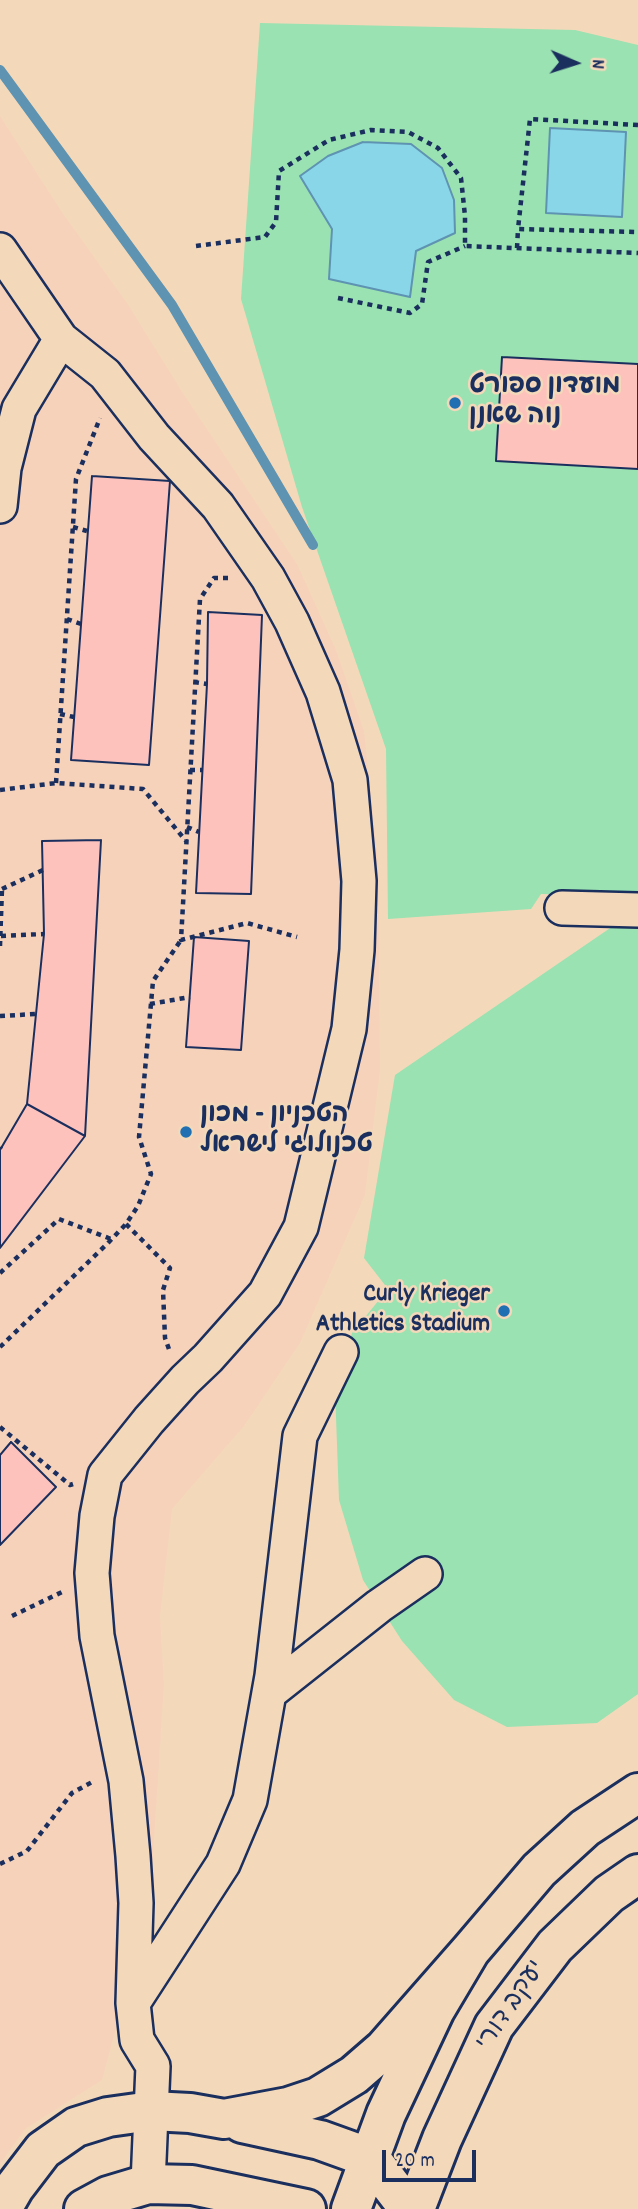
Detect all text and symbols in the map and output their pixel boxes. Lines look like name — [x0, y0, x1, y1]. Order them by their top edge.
north arrow — [540, 28, 610, 98]
text: N — [583, 59, 610, 70]
place label: מועדון ספורט נוה שאנן — [469, 372, 621, 434]
marker: מועדון ספורט נוה שאנן — [447, 395, 463, 411]
place label: הטכניון - מכון טכנולוגי לישראל — [200, 1101, 373, 1162]
marker: הטכניון - מכון טכנולוגי לישראל — [178, 1124, 194, 1140]
place label: Curly Krieger Athletics Stadium — [316, 1280, 490, 1342]
marker: Curly Krieger Athletics Stadium — [496, 1303, 512, 1319]
street label: יעקב דורי — [471, 1956, 555, 2058]
scale bar — [386, 2136, 480, 2180]
text: 20 m — [395, 2147, 435, 2177]

